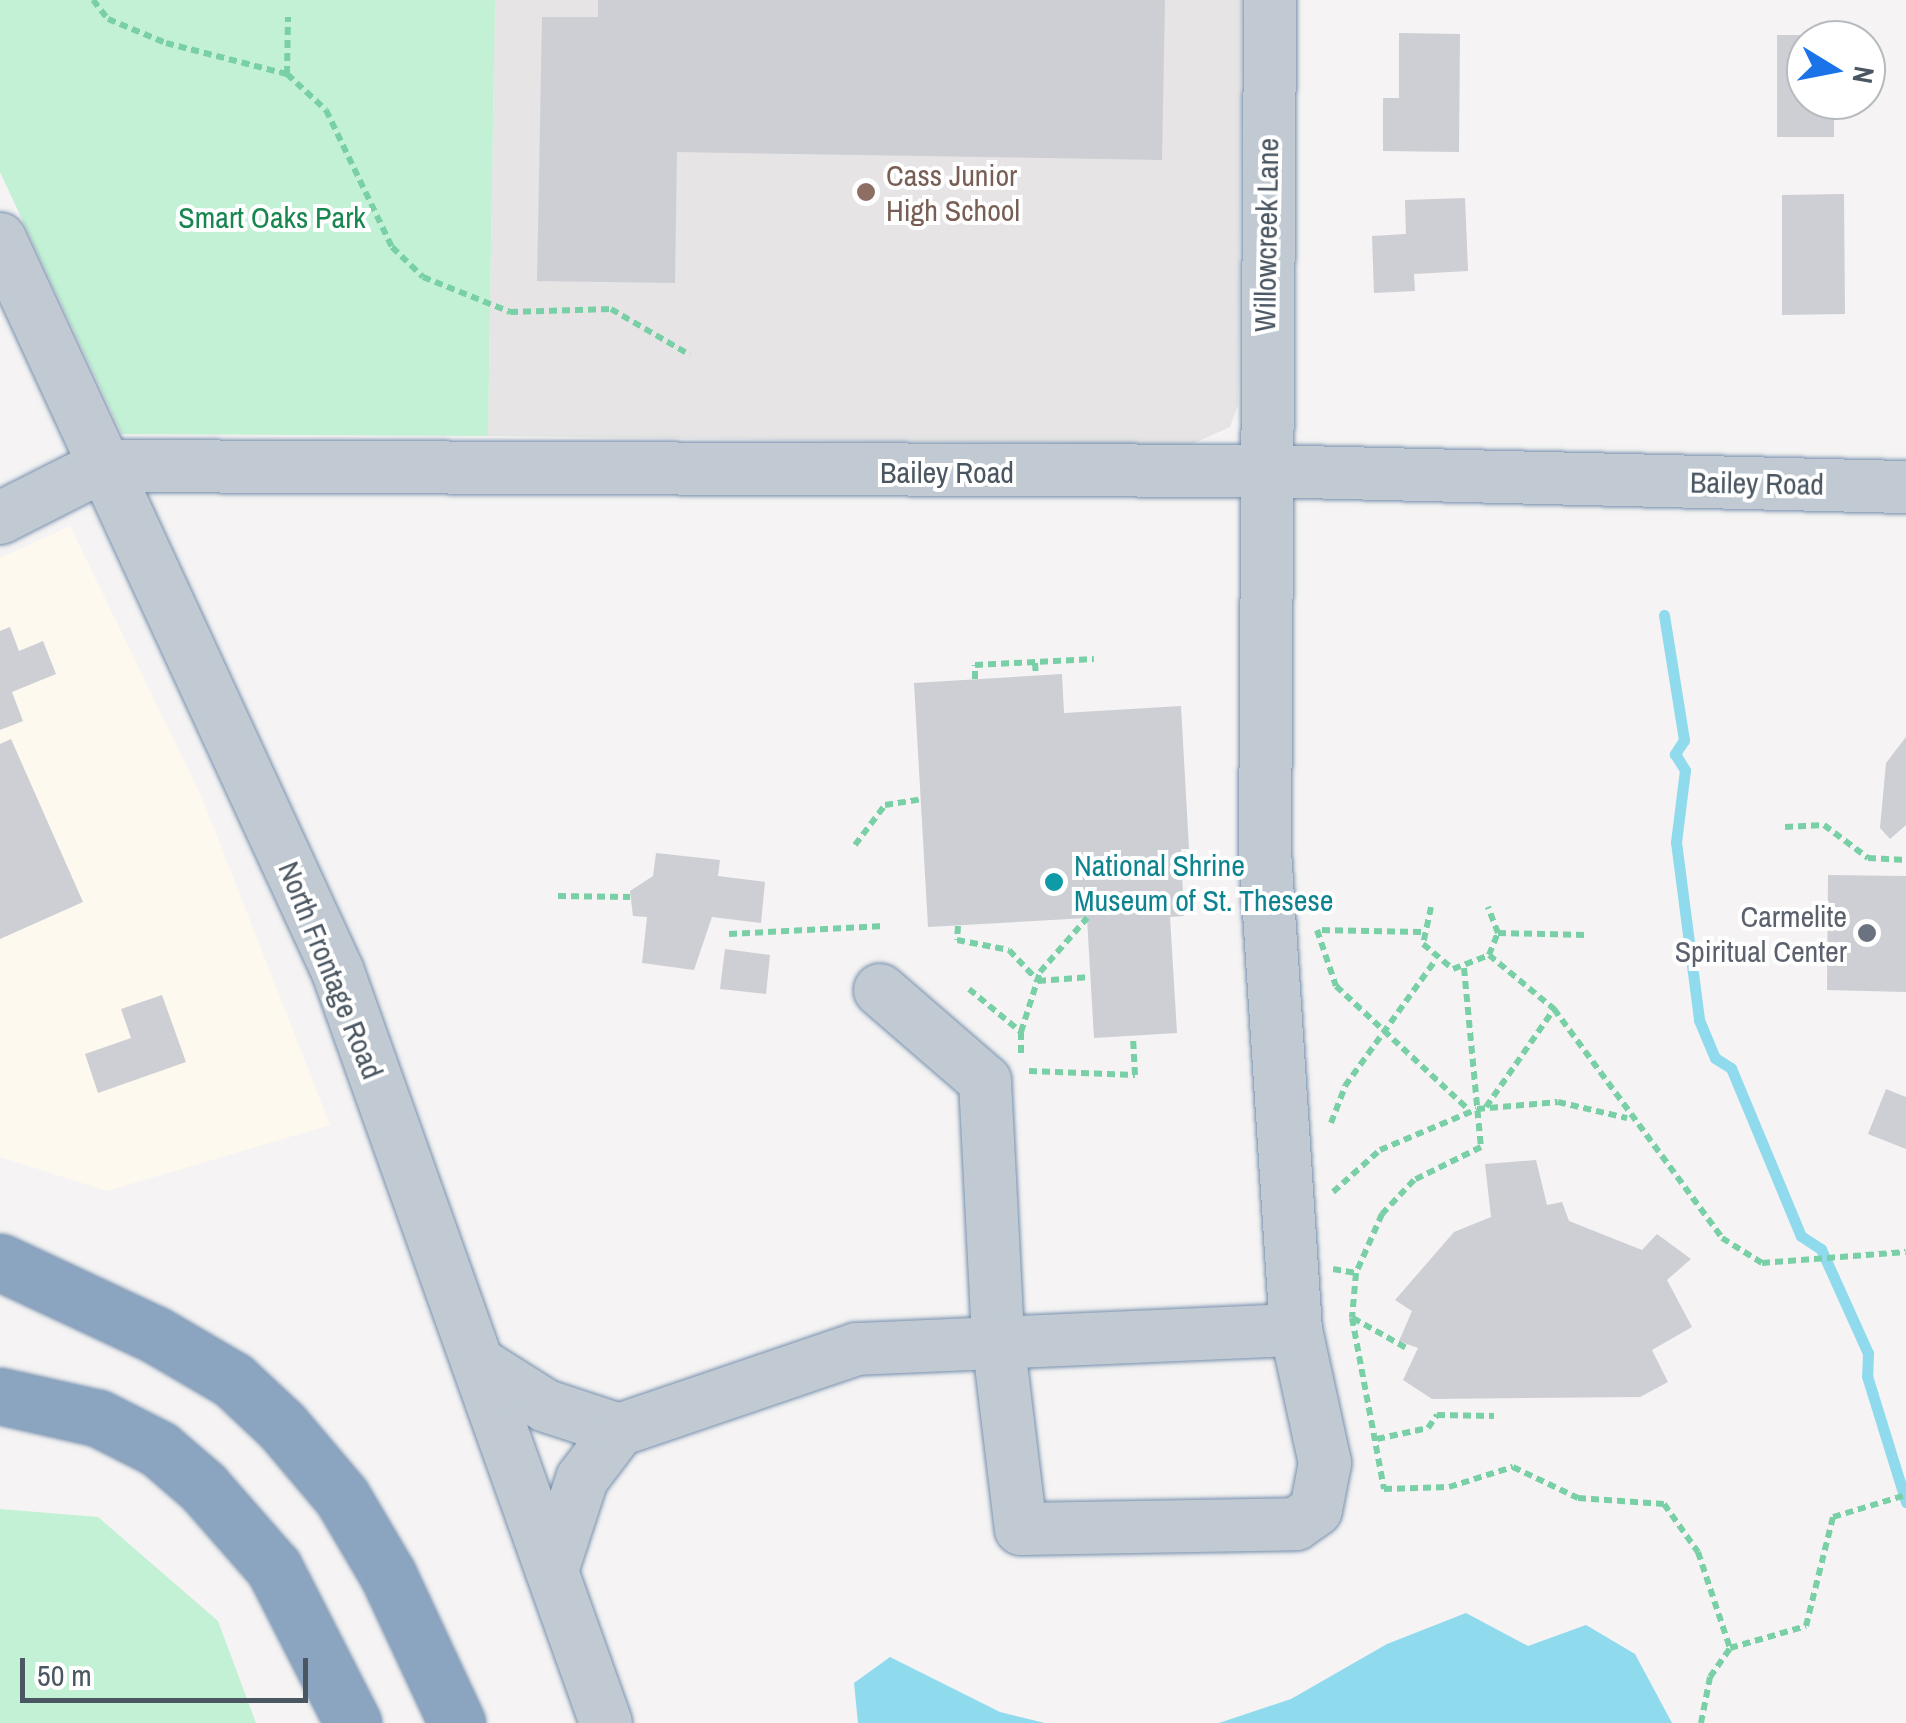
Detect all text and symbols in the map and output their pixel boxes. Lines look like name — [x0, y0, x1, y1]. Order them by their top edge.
north arrow — [1786, 20, 1886, 120]
text: N — [1843, 63, 1884, 86]
street label: Willowcreek Lane — [1246, 138, 1286, 332]
place label: Cass Junior High School — [886, 157, 1020, 228]
marker: Cass Junior High School — [855, 181, 877, 203]
park label: Smart Oaks Park — [178, 199, 366, 235]
street label: Bailey Road — [880, 454, 1014, 490]
street label: Bailey Road — [1690, 464, 1824, 502]
place label: National Shrine Museum of St. Thesese — [1074, 847, 1334, 918]
street label: North Frontage Road — [271, 856, 391, 1084]
marker: National Shrine Museum of St. Thesese — [1043, 871, 1065, 893]
place label: Carmelite Spiritual Center — [1675, 898, 1847, 968]
marker: Carmelite Spiritual Center — [1856, 922, 1878, 944]
scale bar — [25, 1638, 312, 1700]
text: 50 m — [37, 1655, 92, 1695]

